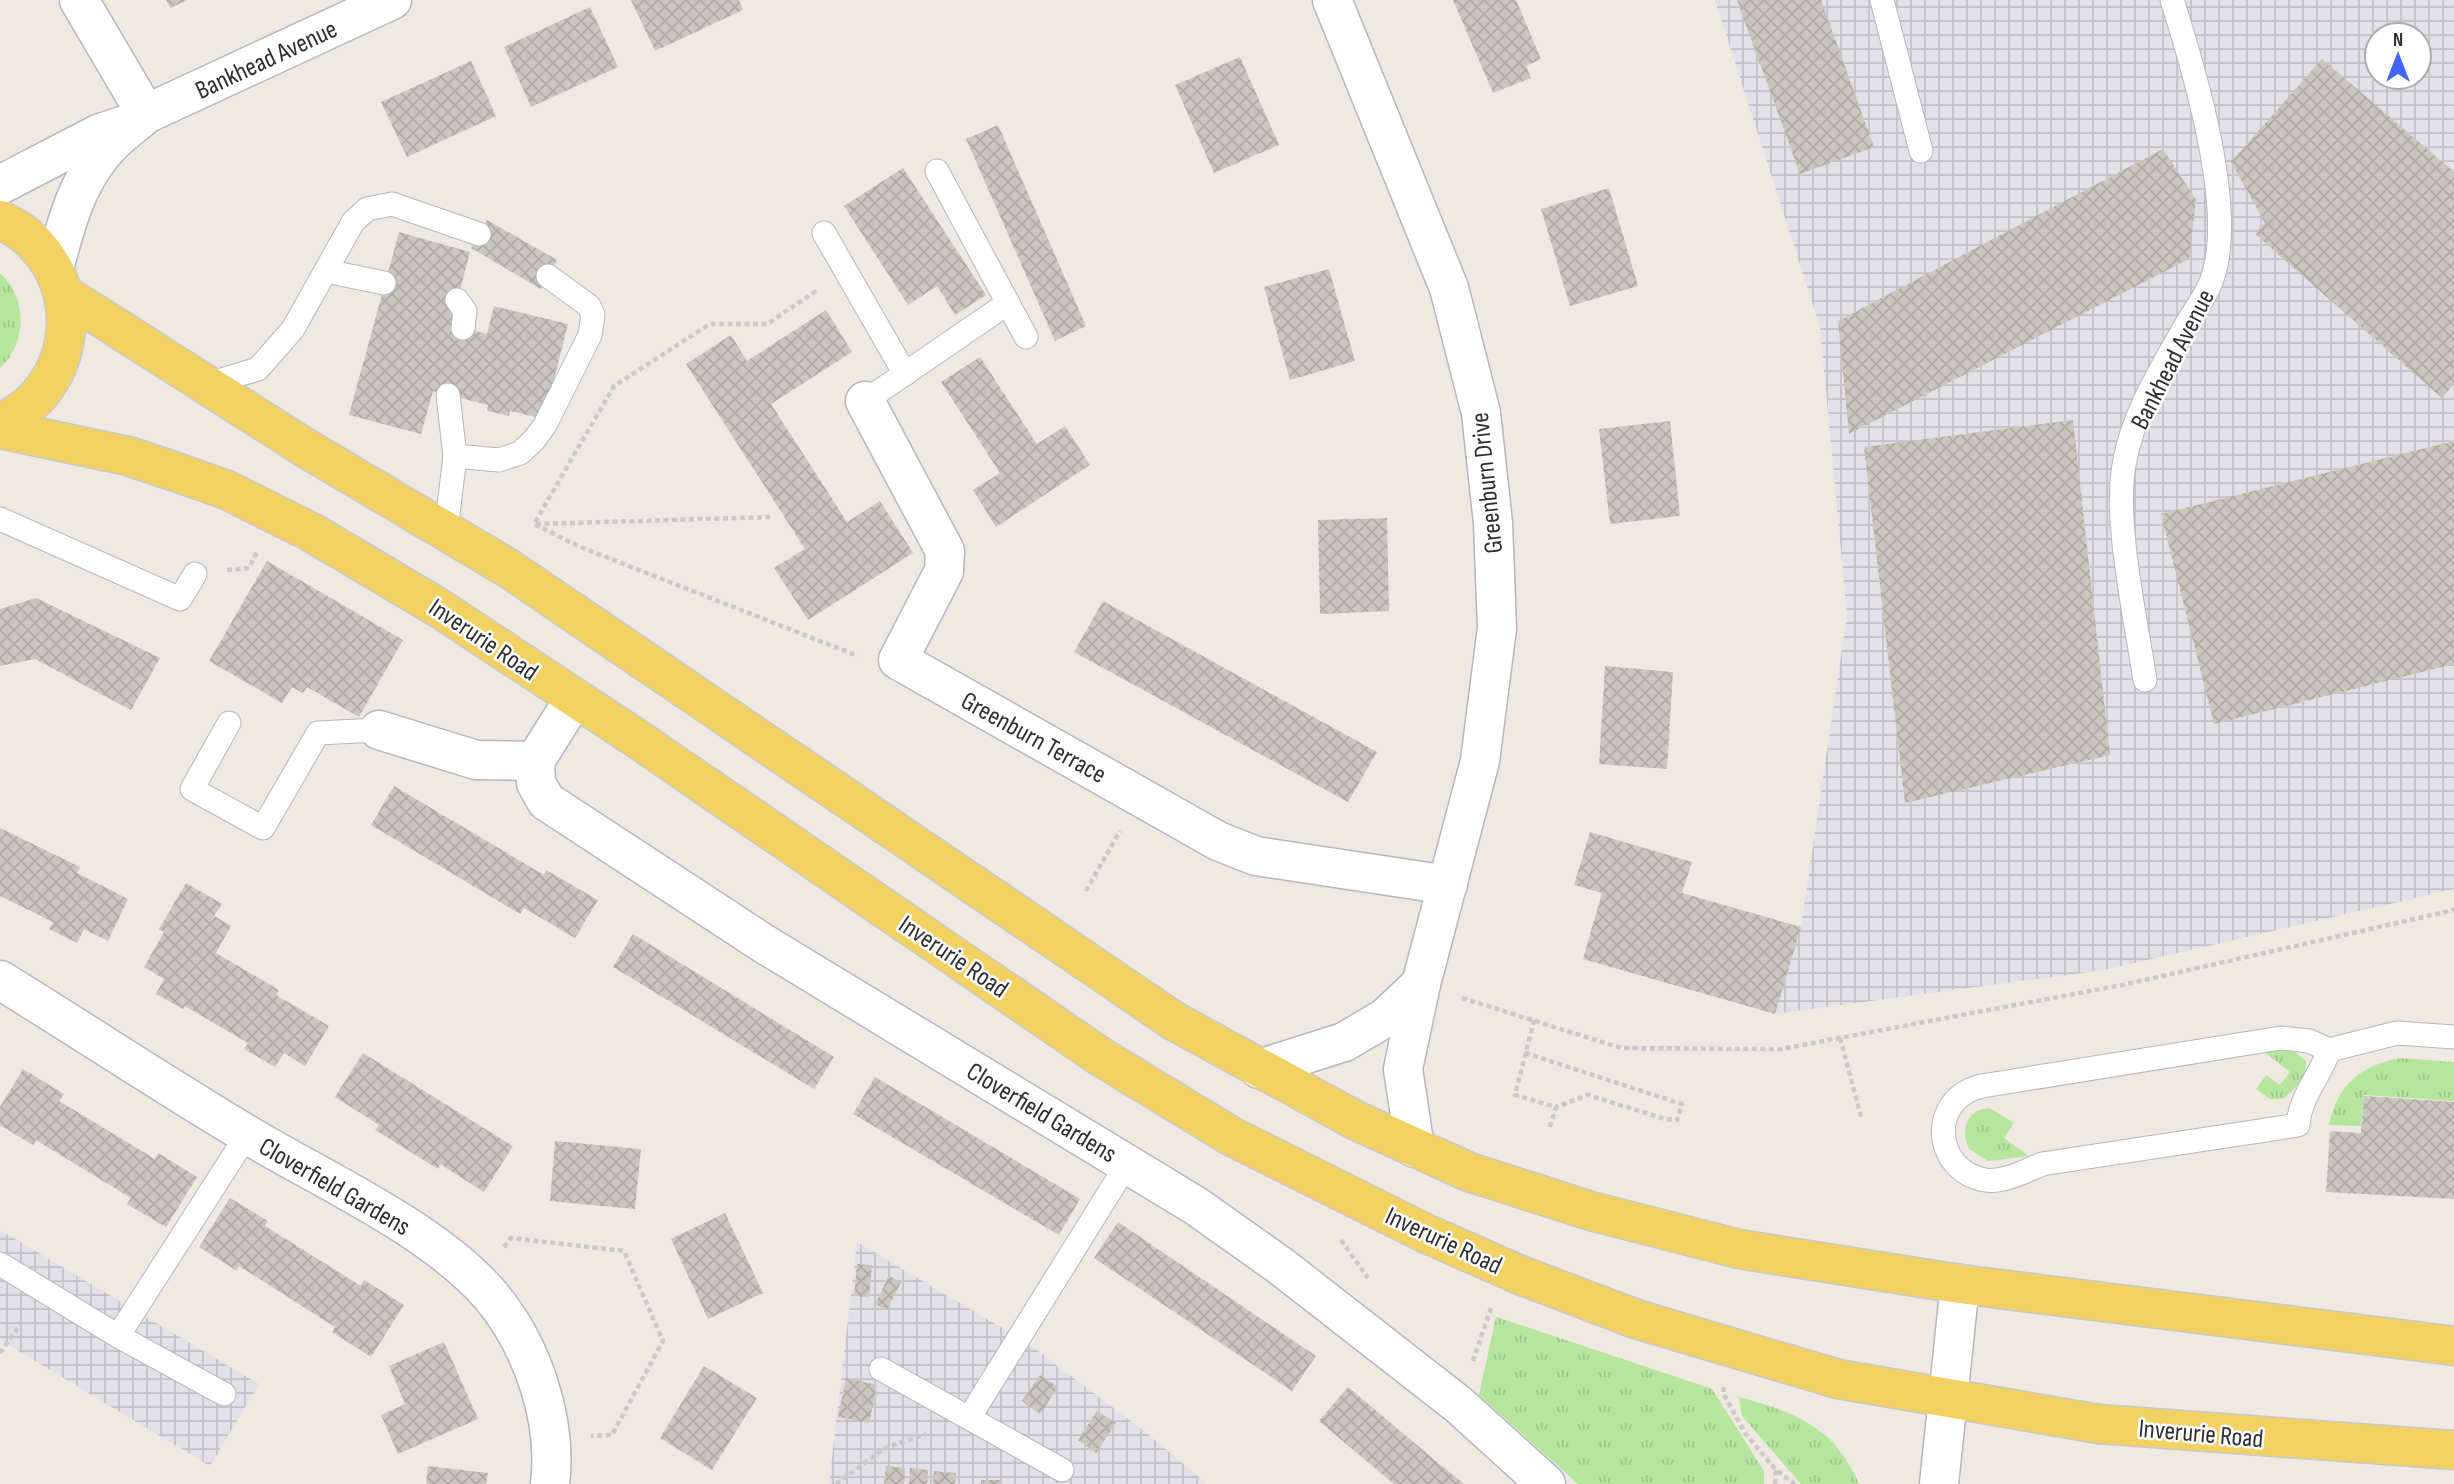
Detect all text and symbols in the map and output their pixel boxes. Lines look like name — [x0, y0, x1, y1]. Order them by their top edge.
street label: Bankhead Avenue — [191, 14, 342, 107]
north arrow — [2363, 21, 2433, 91]
text: N — [2393, 29, 2403, 52]
street label: Bankhead Avenue — [2125, 285, 2222, 435]
street label: Greenburn Drive — [1465, 411, 1510, 555]
street label: Inverurie Road — [423, 592, 544, 688]
street label: Greenburn Terrace — [955, 686, 1111, 791]
street label: Inverurie Road — [893, 909, 1014, 1005]
street label: Cloverfield Gardens — [961, 1056, 1122, 1170]
street label: Cloverfield Gardens — [253, 1132, 415, 1243]
street label: Inverurie Road — [1380, 1201, 1507, 1282]
street label: Inverurie Road — [2137, 1414, 2265, 1455]

